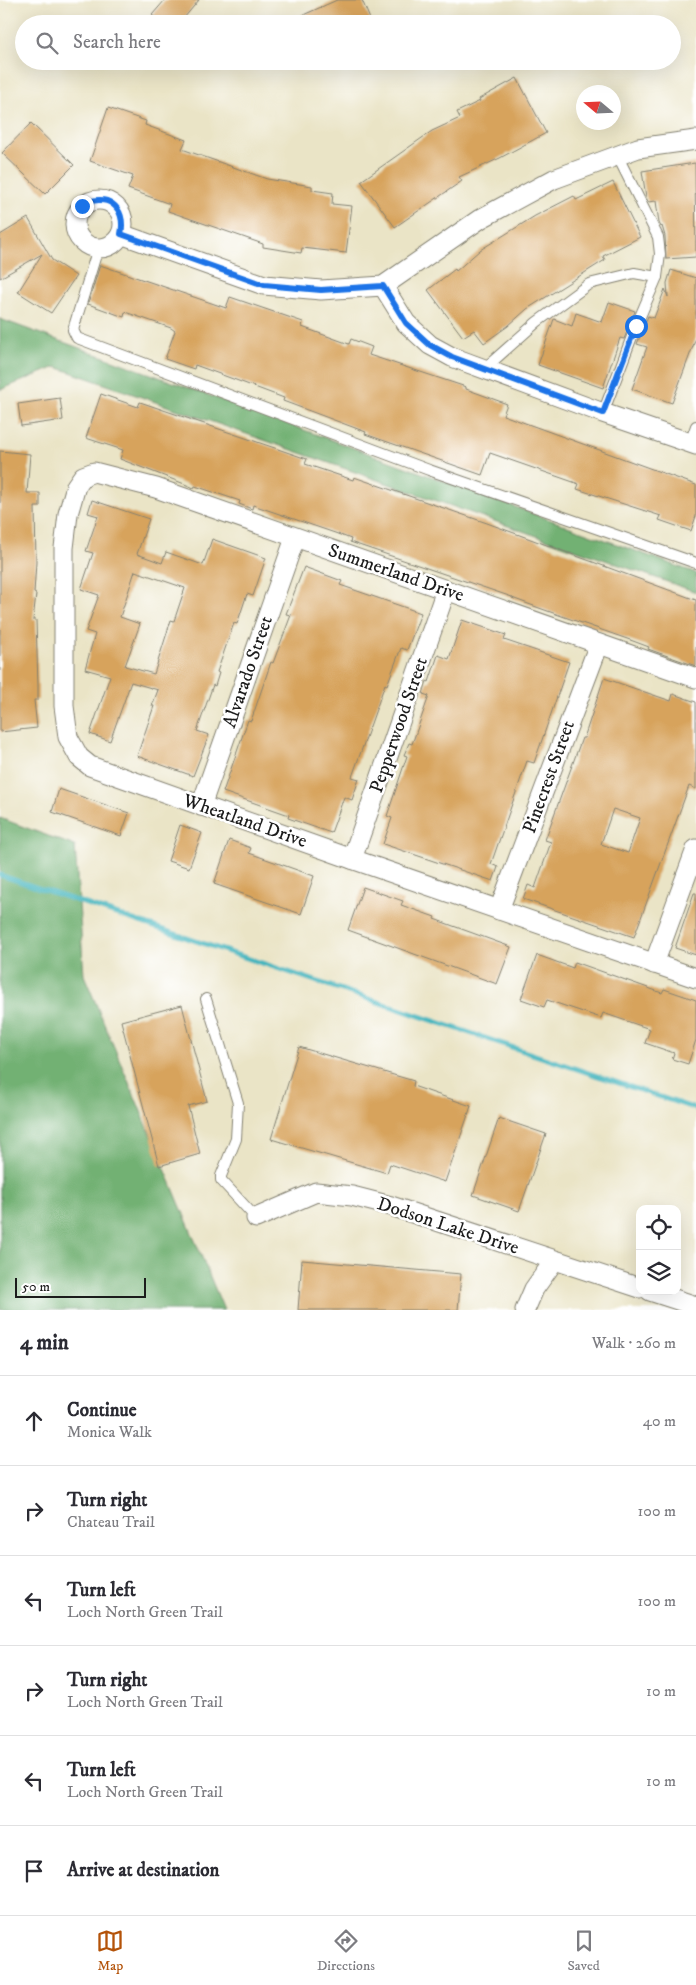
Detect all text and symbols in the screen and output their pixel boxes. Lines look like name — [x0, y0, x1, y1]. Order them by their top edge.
search box — [15, 15, 681, 70]
icon: search — [33, 29, 61, 57]
text: Search here — [73, 31, 161, 54]
north arrow — [576, 85, 621, 130]
route end — [71, 195, 94, 218]
route start — [625, 315, 648, 338]
street label: Summerland Drive — [325, 539, 467, 607]
street label: Alvarado Street — [218, 613, 278, 731]
street label: Pepperwood Street — [365, 654, 433, 796]
street label: Pinecrest Street — [518, 718, 580, 836]
street label: Wheatland Drive — [179, 789, 310, 853]
street label: Dodson Lake Drive — [374, 1192, 522, 1260]
map controls — [636, 1205, 681, 1295]
button: locate — [636, 1205, 681, 1250]
button: layers — [636, 1250, 681, 1295]
scale bar — [15, 1275, 146, 1298]
text: 50 m — [22, 1278, 50, 1296]
text: 4 min — [20, 1330, 69, 1356]
text: Walk · 260 m — [592, 1333, 676, 1353]
text: Continue — [67, 1399, 137, 1422]
icon: ahead — [20, 1407, 48, 1435]
text: 40 m — [643, 1411, 676, 1431]
text: Monica Walk — [67, 1422, 152, 1442]
text: Turn right — [67, 1489, 147, 1512]
icon: right — [20, 1497, 48, 1525]
text: 100 m — [638, 1501, 676, 1521]
text: Chateau Trail — [67, 1512, 155, 1532]
text: Turn left — [67, 1579, 136, 1602]
icon: left — [20, 1587, 48, 1615]
text: 100 m — [638, 1591, 676, 1611]
text: Loch North Green Trail — [67, 1602, 223, 1622]
text: Turn right — [67, 1669, 147, 1692]
icon: right — [20, 1677, 48, 1705]
text: 10 m — [646, 1681, 676, 1701]
text: Loch North Green Trail — [67, 1692, 223, 1712]
text: Turn left — [67, 1759, 136, 1782]
icon: left — [20, 1767, 48, 1795]
text: 10 m — [646, 1771, 676, 1791]
text: Loch North Green Trail — [67, 1782, 223, 1802]
icon: arrive — [20, 1857, 48, 1885]
text: Arrive at destination — [67, 1859, 219, 1882]
tab: Map — [96, 1927, 124, 1975]
tab: Directions — [317, 1927, 375, 1975]
tab: Saved — [568, 1927, 600, 1975]

